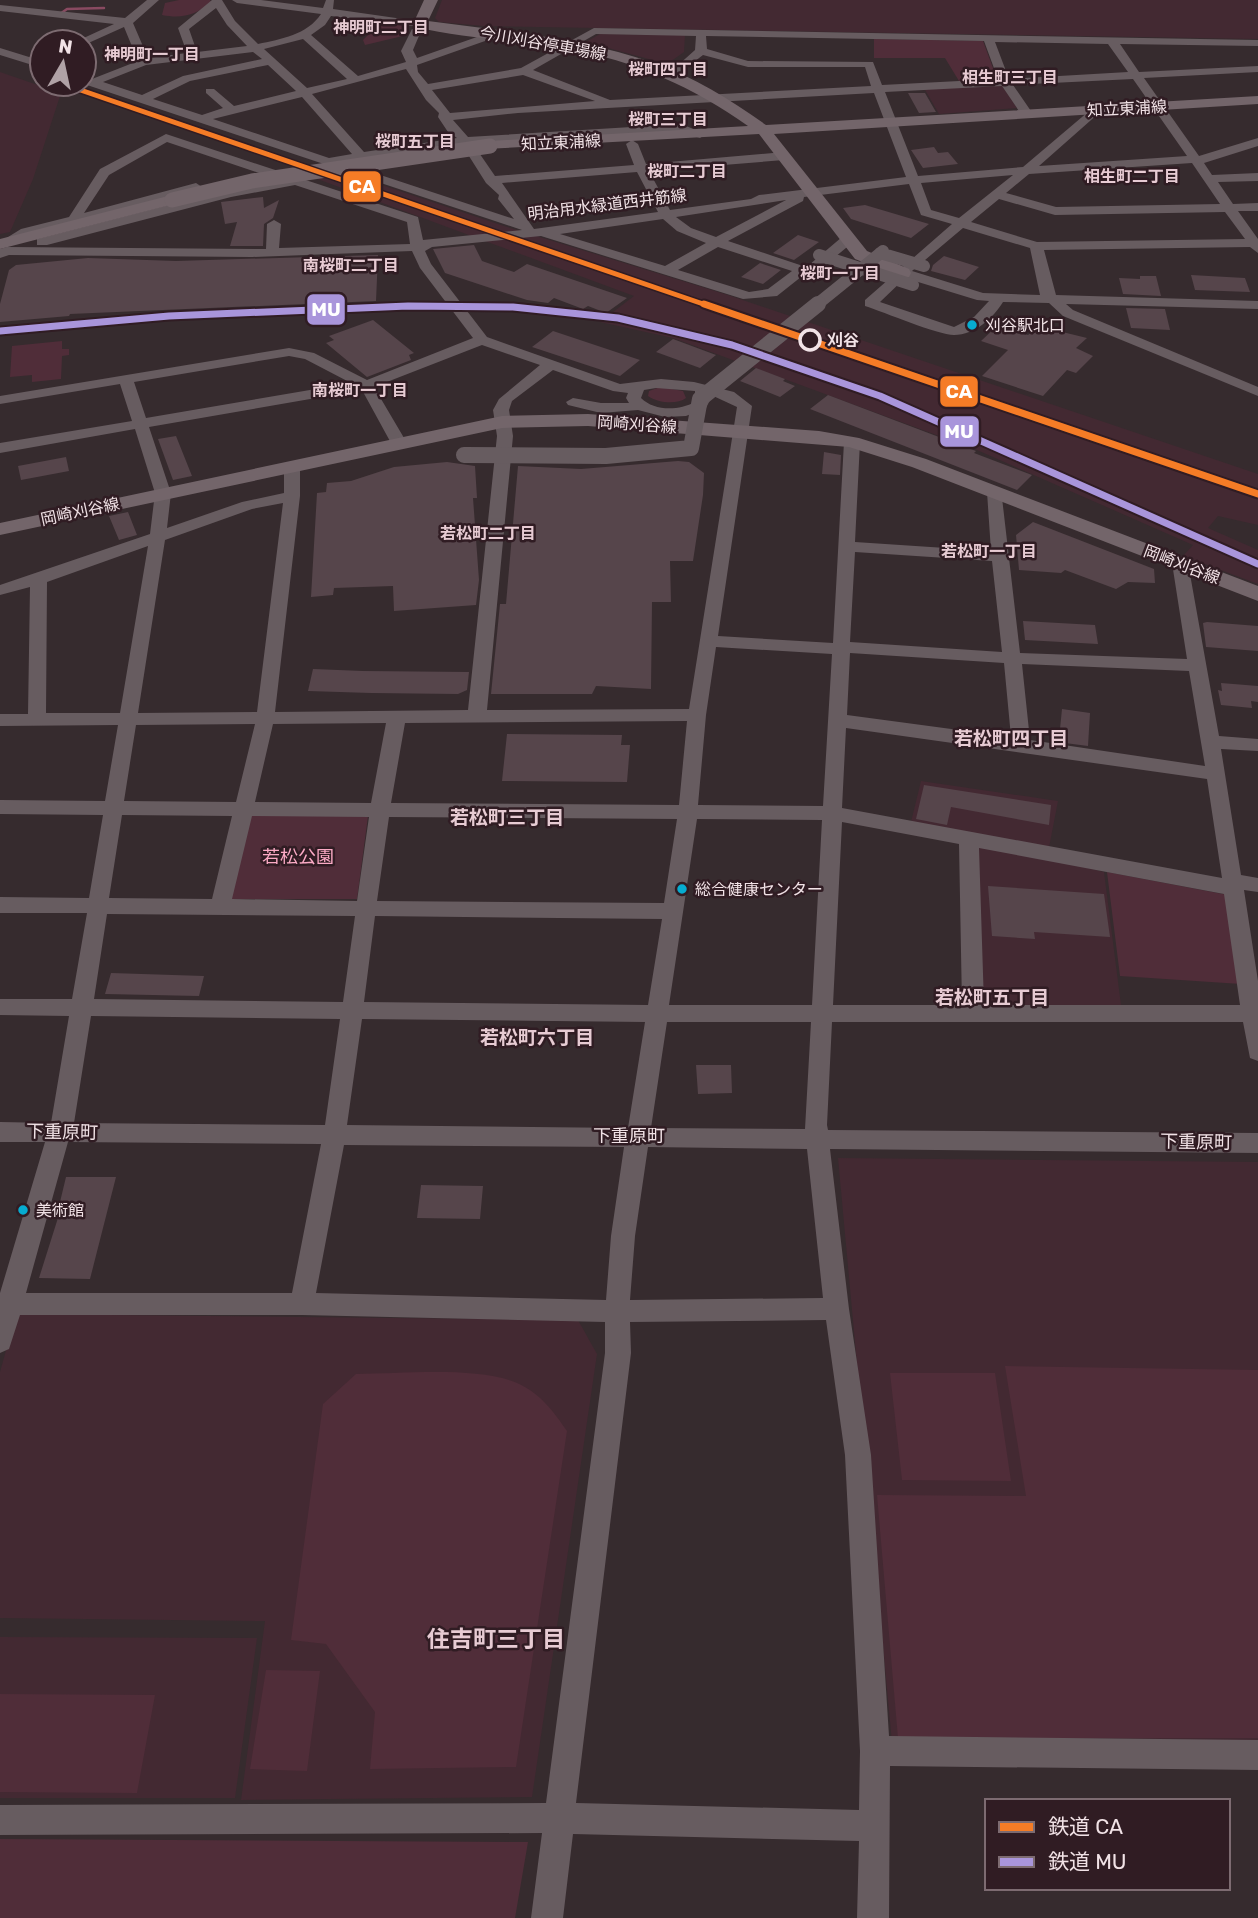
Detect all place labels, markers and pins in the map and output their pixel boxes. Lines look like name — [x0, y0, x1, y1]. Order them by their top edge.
place label: 刈谷駅北口 — [985, 316, 1065, 335]
marker: 刈谷駅北口 — [965, 318, 979, 332]
marker: 刈谷 — [799, 329, 821, 351]
place label: 刈谷 — [827, 331, 859, 350]
place label: 総合健康センター — [695, 880, 823, 899]
marker: 総合健康センター — [675, 882, 689, 896]
place label: 美術館 — [36, 1201, 84, 1220]
marker: 美術館 — [16, 1203, 30, 1217]

